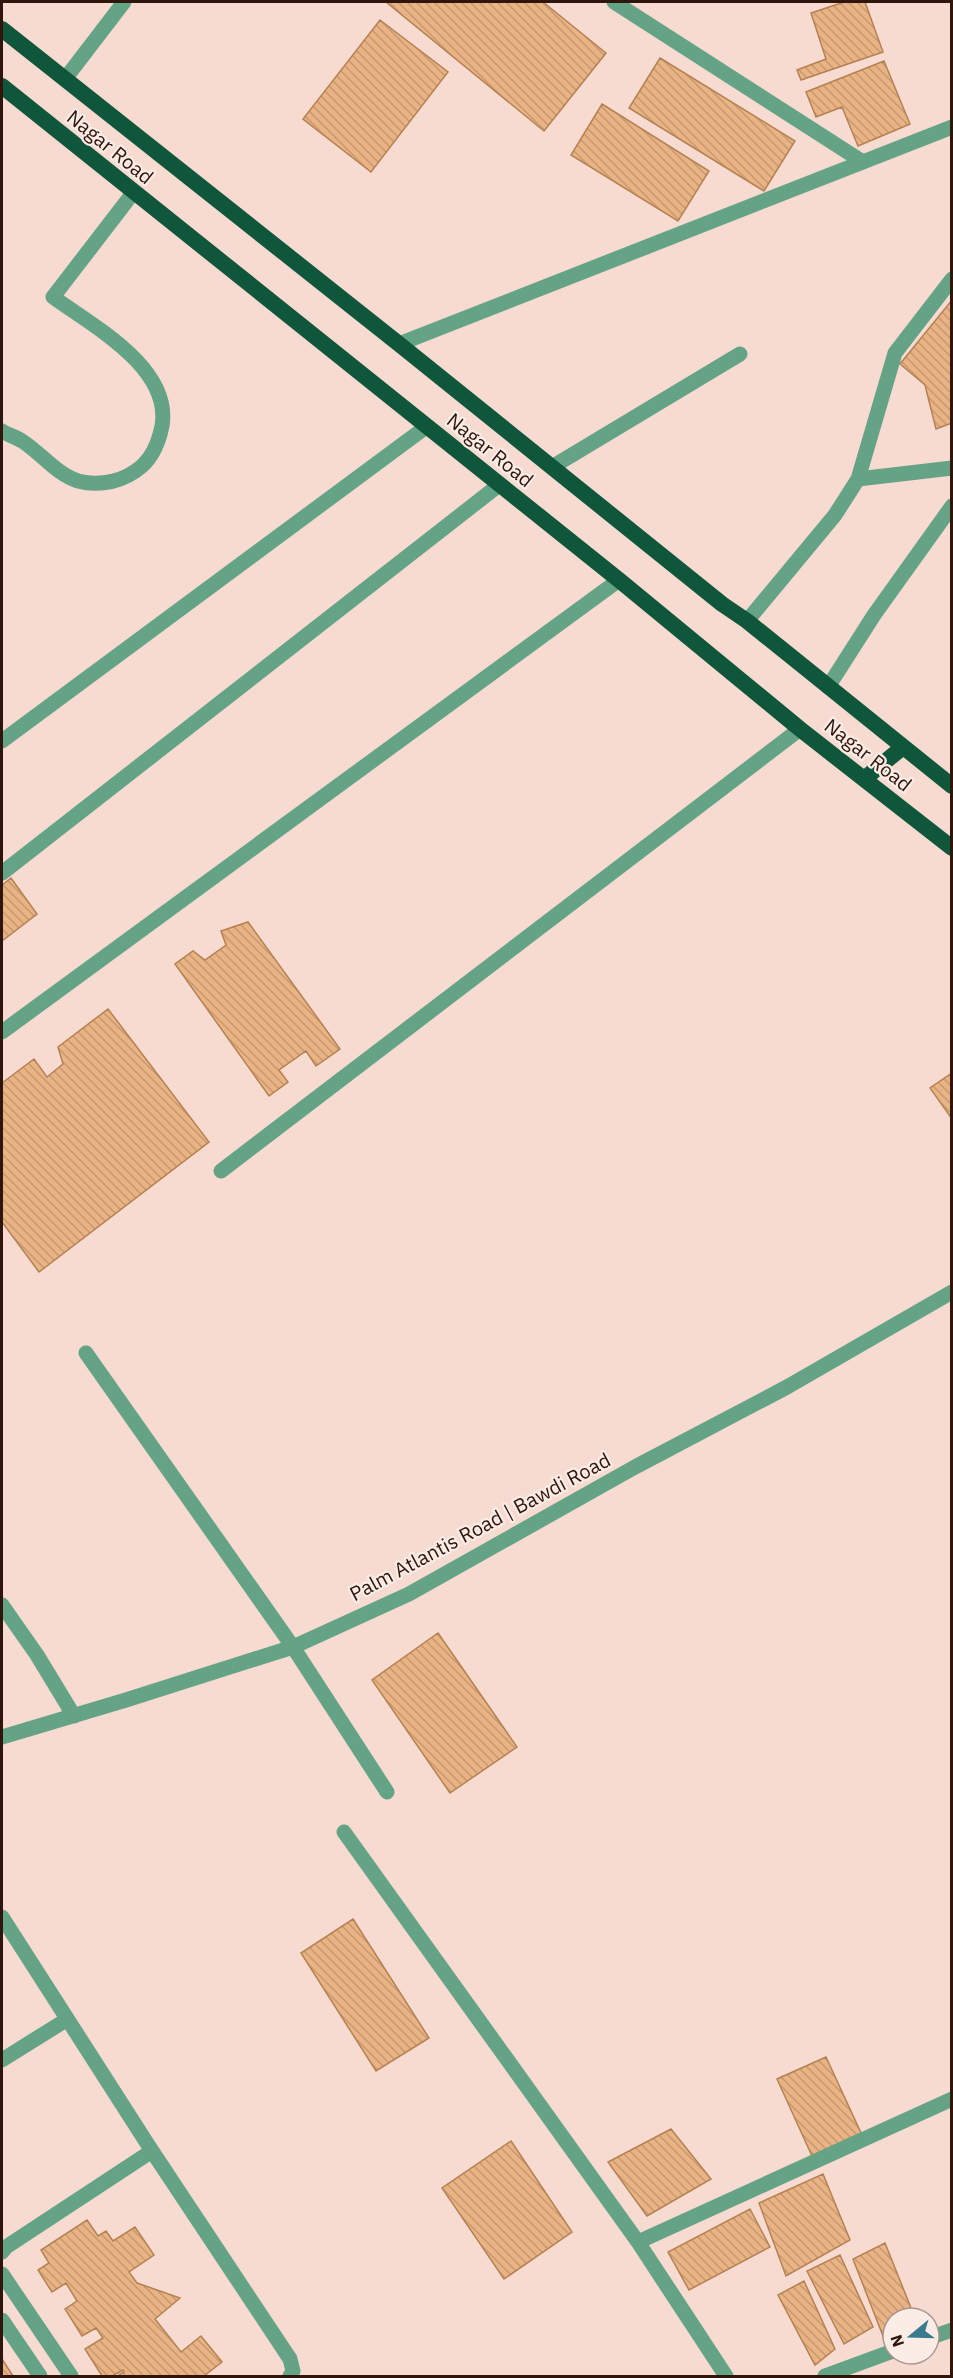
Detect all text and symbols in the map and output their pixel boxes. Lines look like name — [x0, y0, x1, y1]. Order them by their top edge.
street label: Nagar Road — [61, 103, 159, 190]
street label: Nagar Road — [441, 406, 539, 493]
street label: Nagar Road — [819, 712, 918, 797]
street label: Palm Atlantis Road | Bawdi Road — [345, 1446, 615, 1607]
north arrow — [881, 2306, 941, 2366]
text: N — [885, 2332, 908, 2350]

